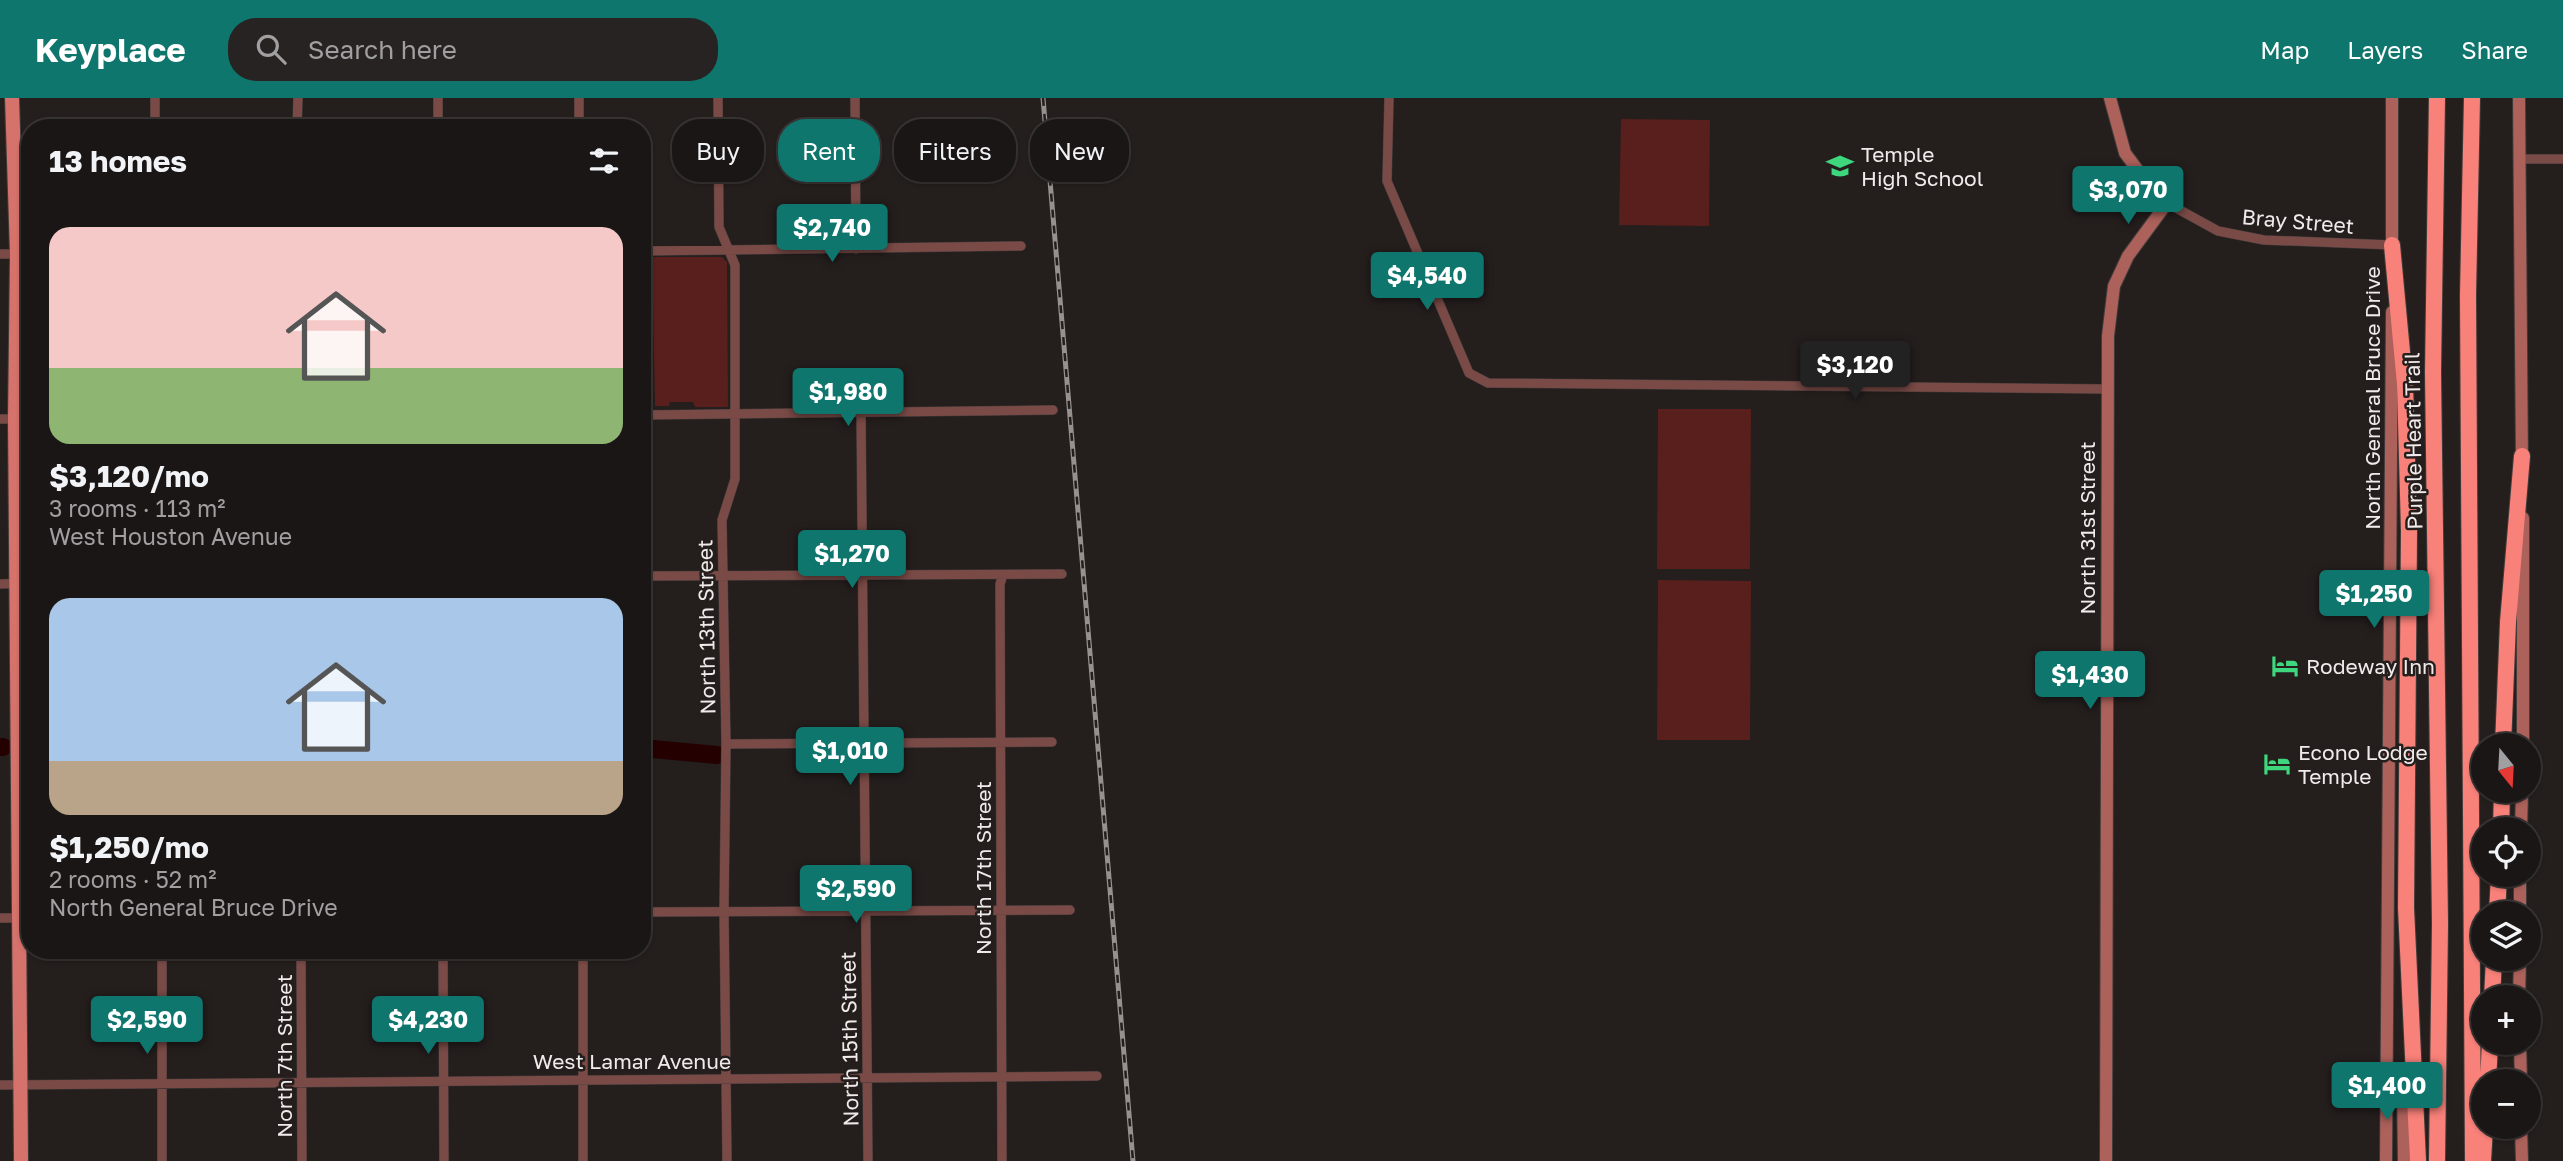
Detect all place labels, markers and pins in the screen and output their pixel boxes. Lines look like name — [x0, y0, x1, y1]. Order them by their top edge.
place label: Temple High School — [1861, 141, 1983, 191]
school or university icon: Temple High School — [1825, 151, 1855, 181]
pin: $3,070 — [2071, 166, 2185, 226]
pin: $2,740 — [775, 204, 889, 264]
pin: $4,540 — [1370, 252, 1484, 312]
pin: $3,120 — [1798, 342, 1912, 401]
pin: $1,980 — [791, 368, 905, 428]
pin: $1,270 — [795, 531, 909, 590]
pin: $1,250 — [2317, 570, 2431, 630]
hotel icon: Rodeway Inn — [2270, 651, 2300, 681]
pin: $1,430 — [2033, 652, 2147, 711]
place label: Rodeway Inn — [2306, 653, 2435, 679]
pin: $1,010 — [793, 728, 907, 787]
place label: Econo Lodge Temple — [2298, 739, 2428, 789]
hotel icon: Econo Lodge Temple — [2262, 749, 2292, 779]
pin: $2,590 — [799, 866, 913, 925]
pin: $2,590 — [90, 996, 204, 1056]
pin: $4,230 — [371, 996, 485, 1056]
pin: $1,400 — [2330, 1062, 2444, 1122]

